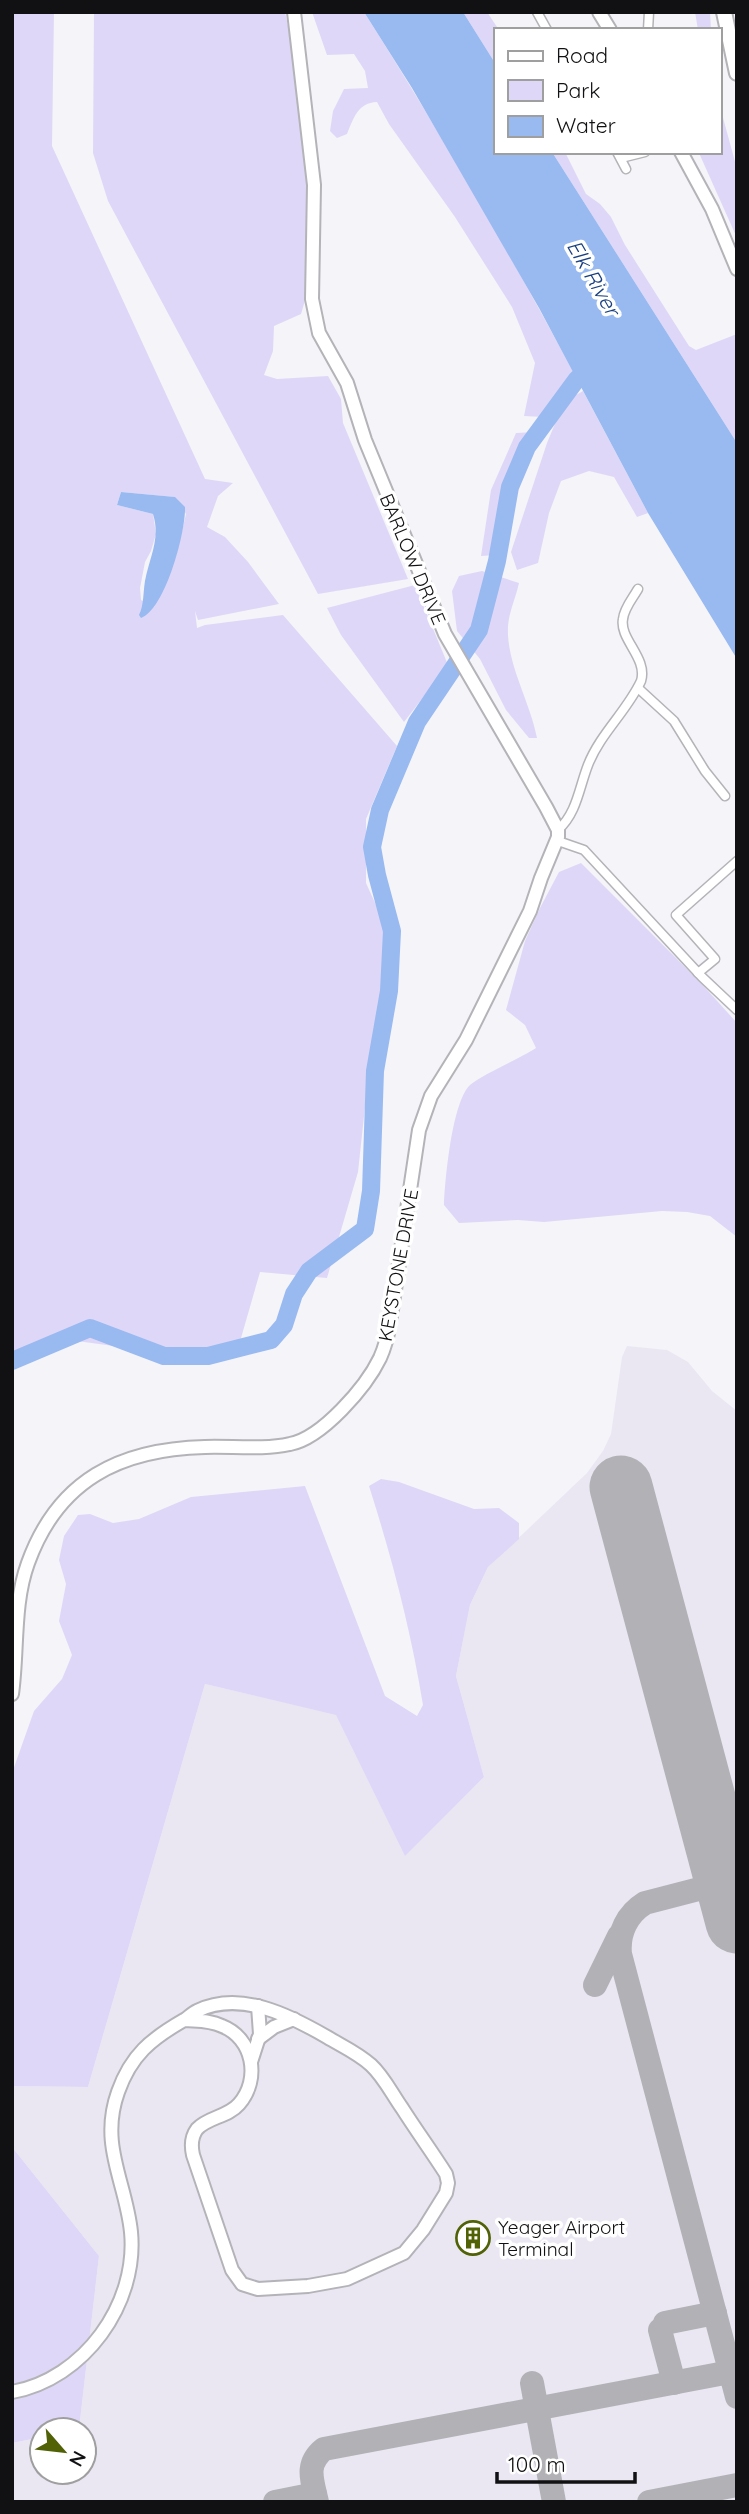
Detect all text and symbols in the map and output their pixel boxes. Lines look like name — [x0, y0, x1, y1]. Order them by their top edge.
legend — [494, 28, 721, 154]
text: Road — [556, 42, 608, 68]
text: Park — [556, 77, 600, 103]
text: Water — [556, 112, 616, 138]
water label: Elk River — [562, 235, 627, 323]
street label: BARLOW DRIVE — [375, 490, 451, 628]
street label: KEYSTONE DRIVE — [373, 1187, 423, 1343]
place label: Yeager Airport Terminal — [498, 2215, 625, 2261]
building icon: Yeager Airport Terminal — [454, 2219, 492, 2257]
north arrow — [28, 2416, 98, 2486]
scale bar — [497, 2440, 635, 2484]
text: N — [64, 2447, 92, 2471]
text: 100 m — [508, 2451, 566, 2477]

